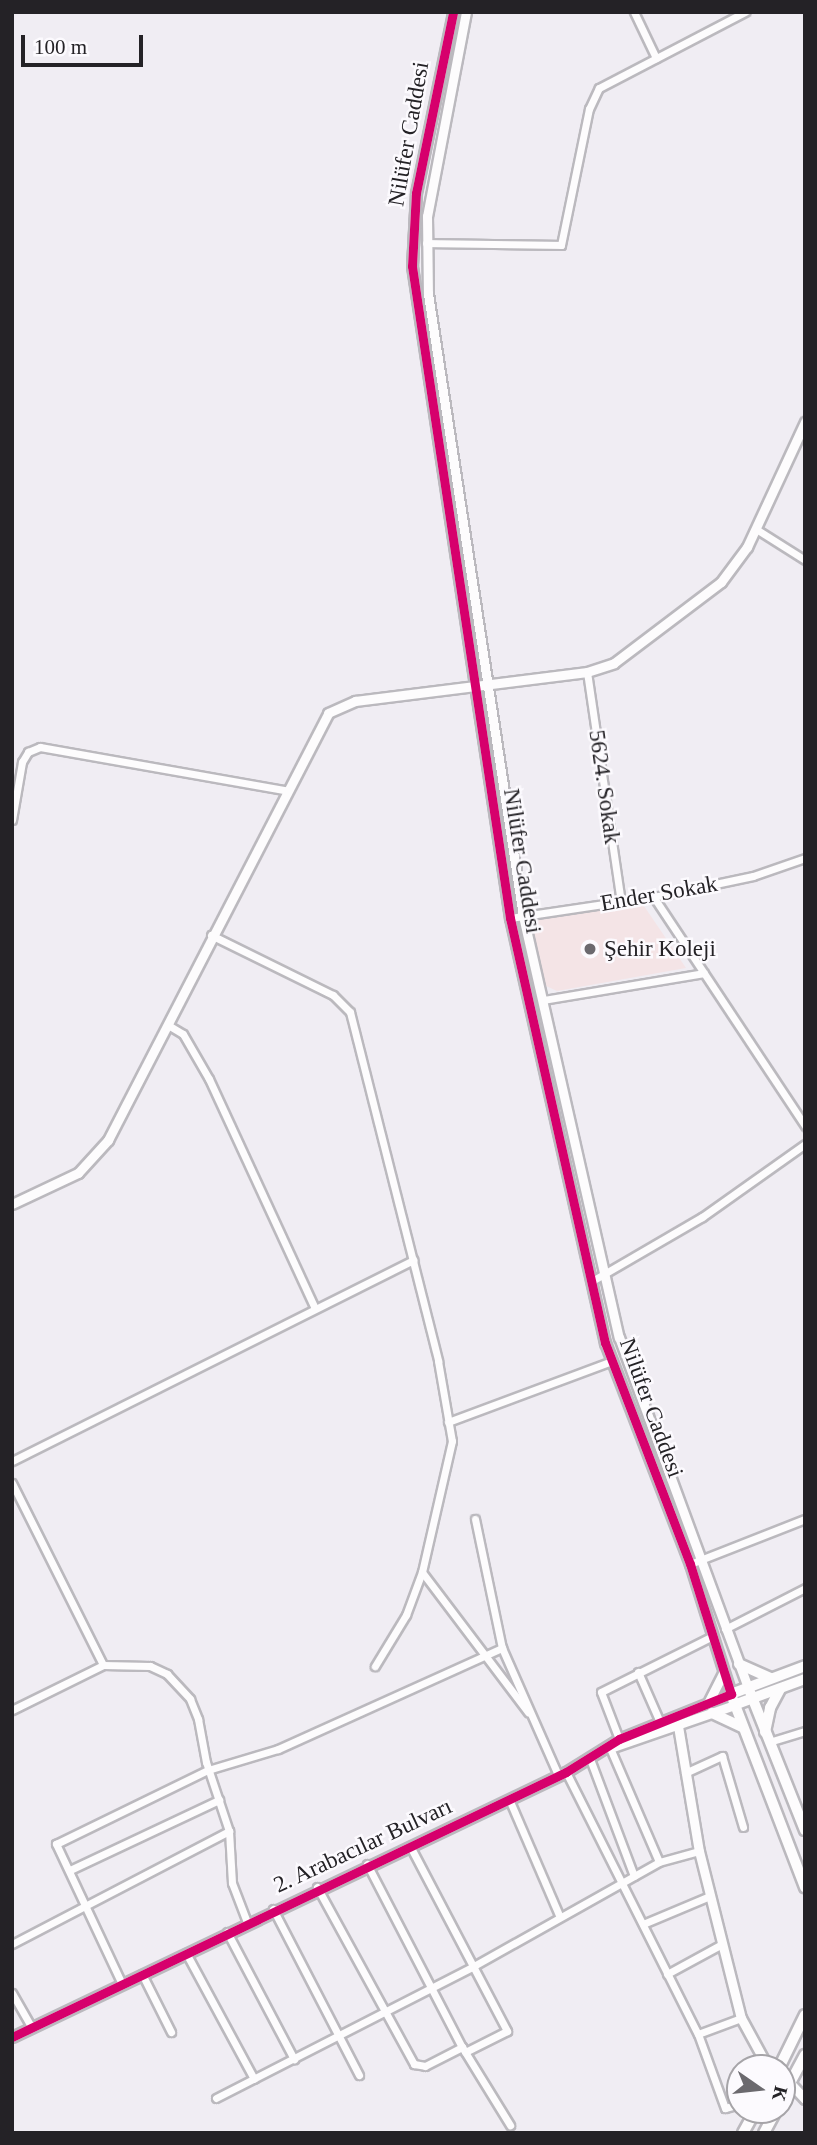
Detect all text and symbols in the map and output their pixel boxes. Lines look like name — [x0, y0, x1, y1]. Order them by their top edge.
scale bar — [24, 21, 147, 65]
text: 100 m — [34, 35, 87, 59]
street label: Nilüfer Caddesi — [383, 60, 435, 208]
street label: 5624. Sokak — [582, 728, 626, 846]
street label: Nilüfer Caddesi — [497, 787, 547, 935]
street label: Ender Sokak — [598, 870, 720, 918]
place label: Şehir Koleji — [604, 935, 716, 963]
marker: Şehir Koleji — [582, 941, 598, 957]
street label: Nilüfer Caddesi — [613, 1335, 689, 1481]
street label: 2. Arabacılar Bulvarı — [269, 1792, 457, 1900]
north arrow — [726, 2054, 796, 2124]
text: K — [768, 2084, 792, 2103]

